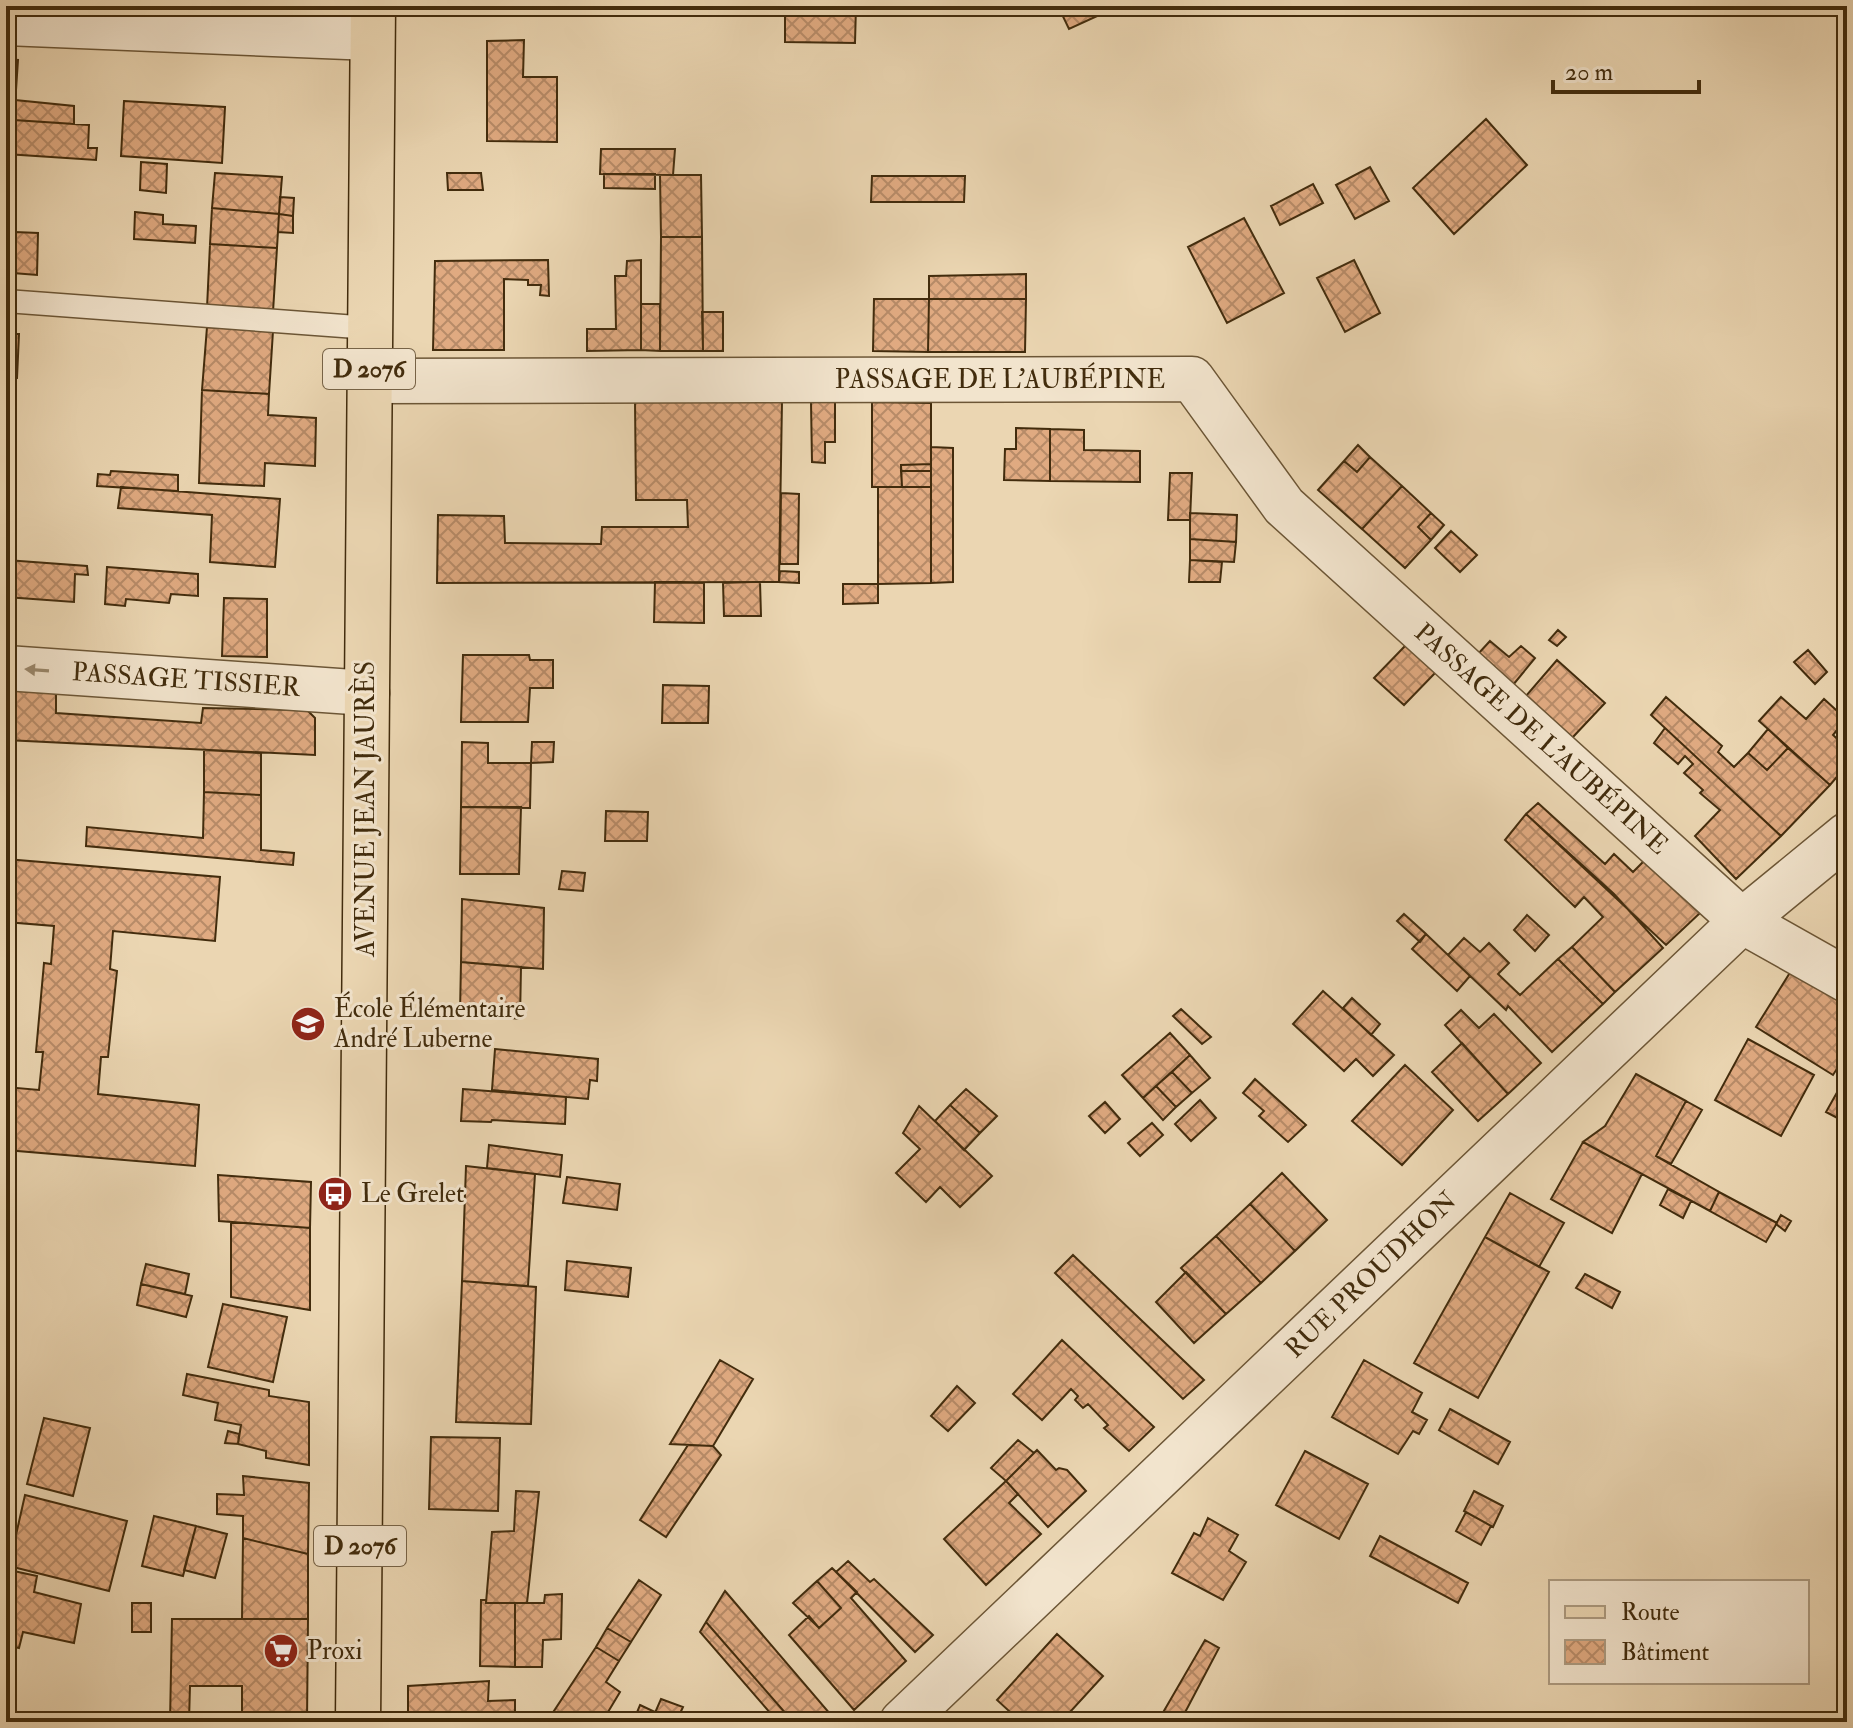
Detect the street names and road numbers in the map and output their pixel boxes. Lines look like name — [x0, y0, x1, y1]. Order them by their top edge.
road number: D 2076 — [323, 349, 415, 389]
street label: PASSAGE DE L'AUBÉPINE — [835, 362, 1165, 396]
street label: PASSAGE DE L'AUBÉPINE — [1408, 615, 1676, 861]
street label: PASSAGE TISSIER — [71, 656, 303, 704]
street label: AVENUE JEAN JAURÈS — [348, 661, 382, 958]
street label: RUE PROUDHON — [1279, 1184, 1464, 1365]
road number: D 2076 — [314, 1526, 406, 1566]

